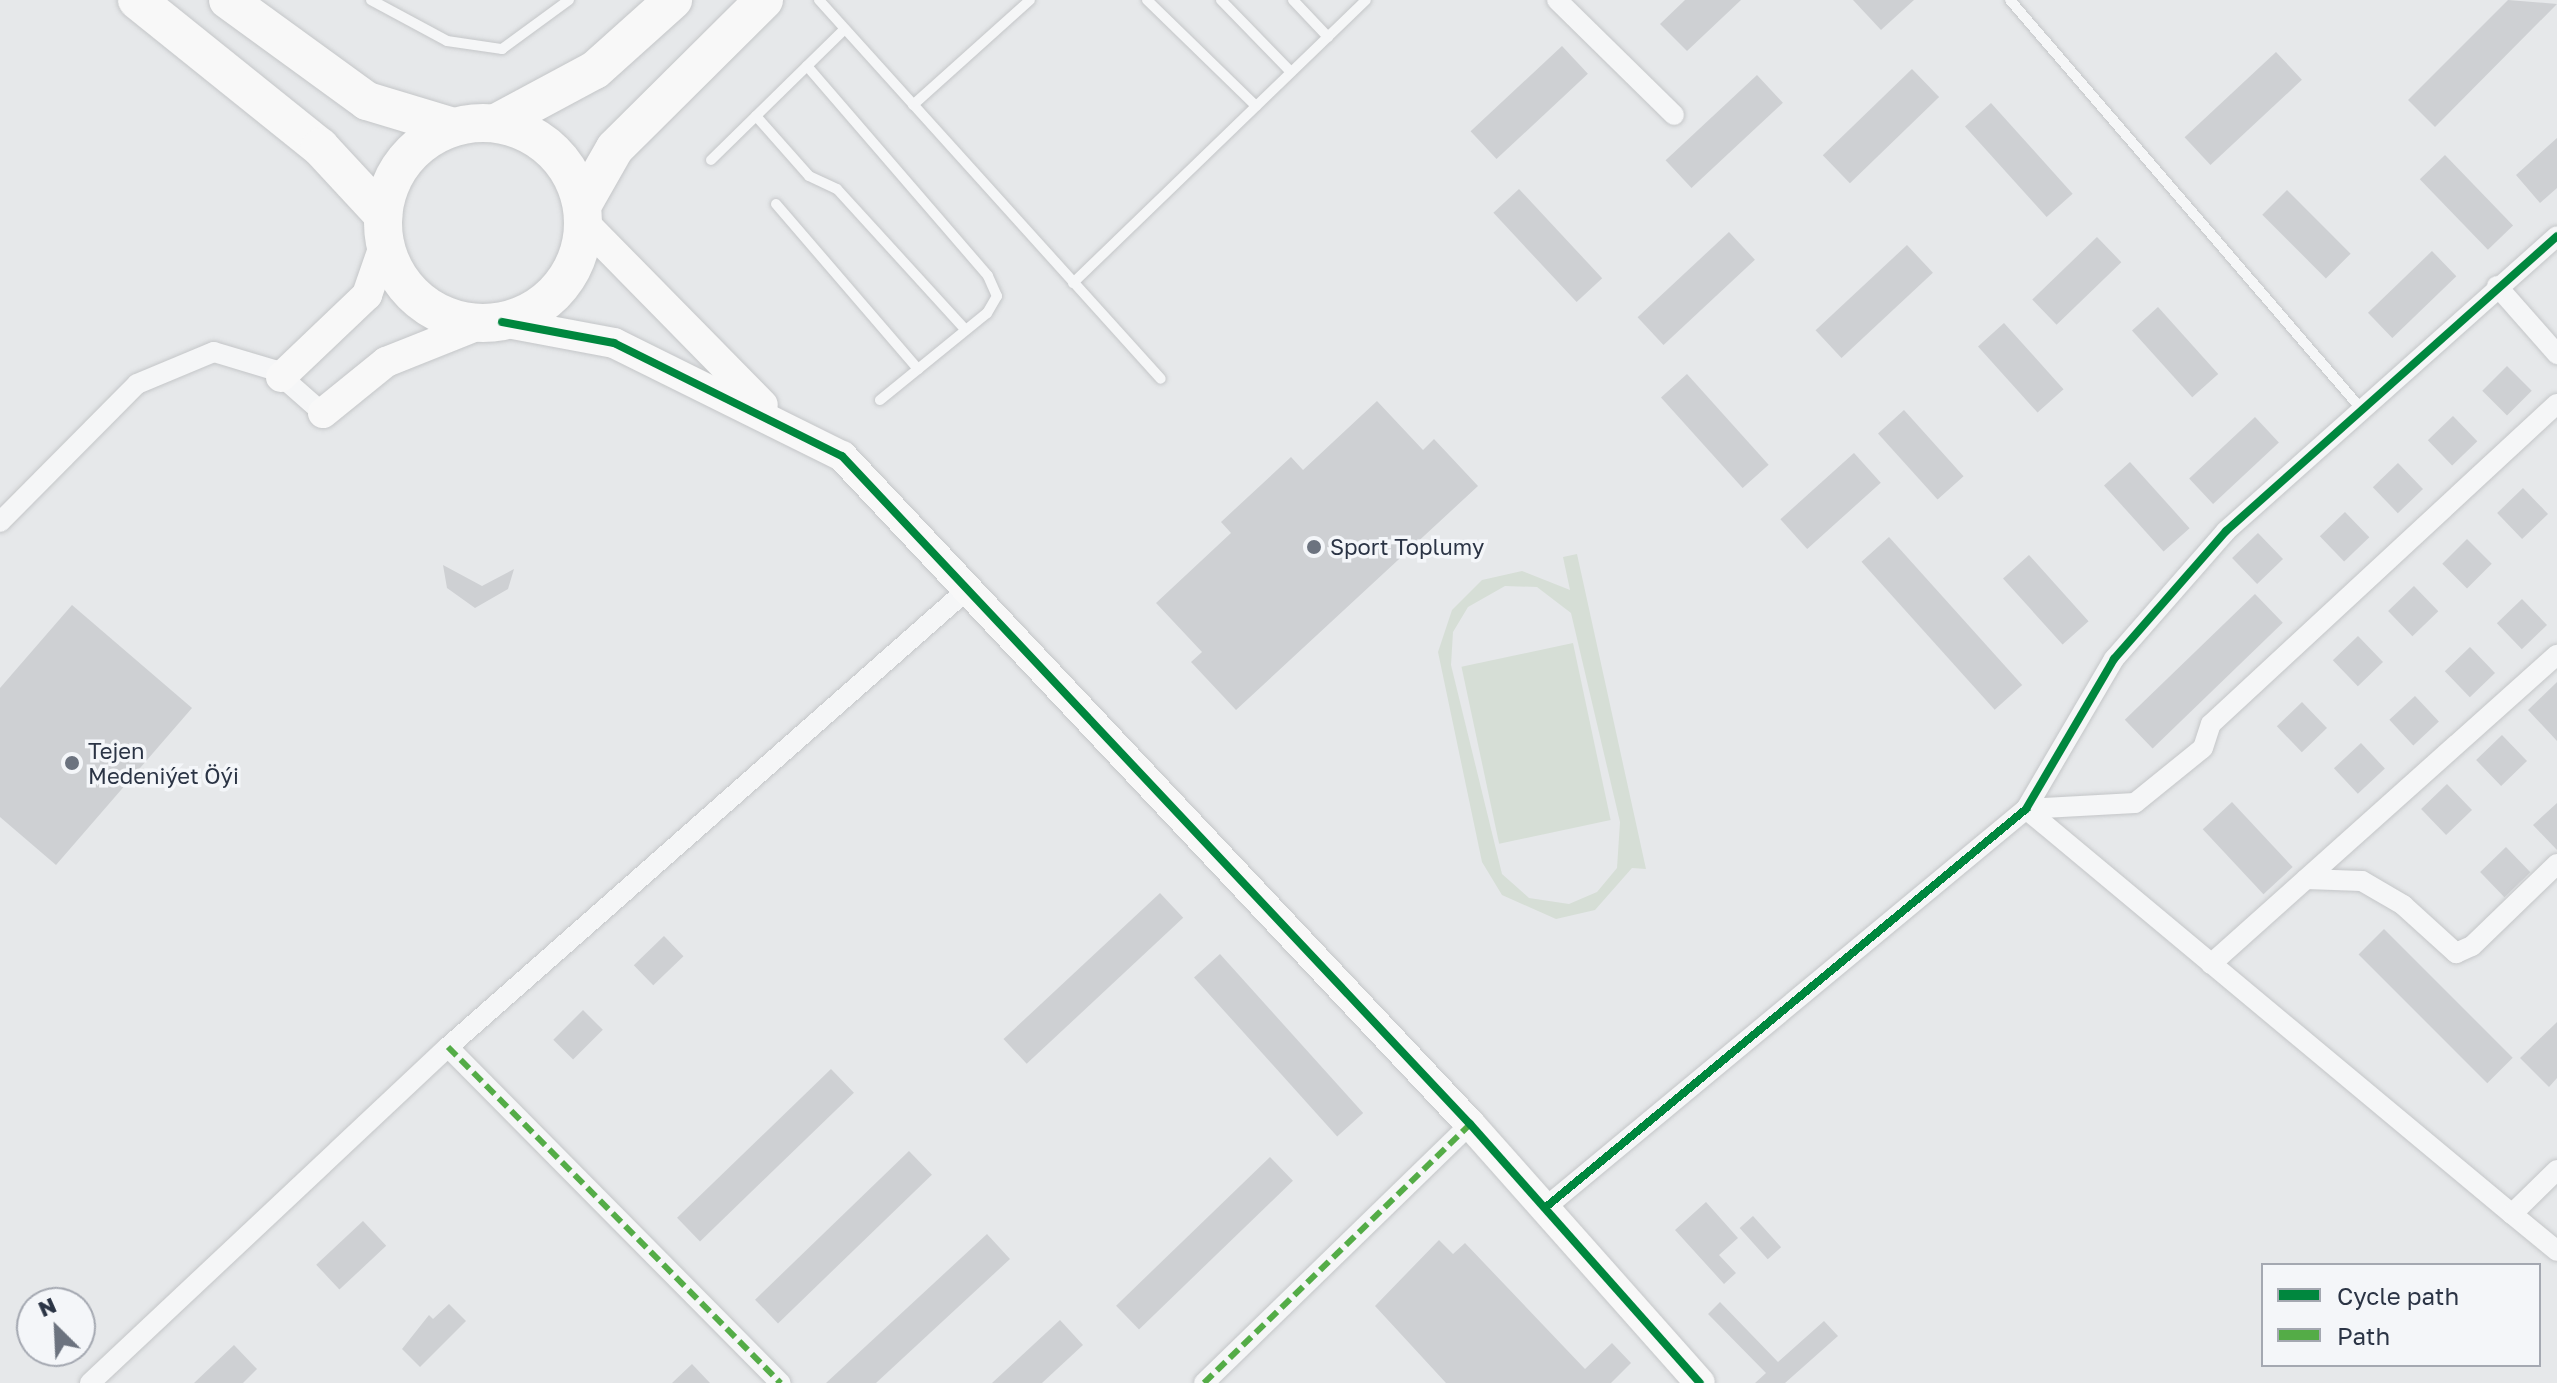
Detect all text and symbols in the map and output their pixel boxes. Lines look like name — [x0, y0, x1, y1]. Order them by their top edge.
place label: Sport Toplumy — [1330, 534, 1484, 560]
marker: Sport Toplumy — [1305, 538, 1323, 556]
place label: Tejen Medeniýet Öýi — [88, 737, 239, 788]
marker: Tejen Medeniýet Öýi — [63, 754, 81, 772]
legend — [2261, 1263, 2541, 1367]
text: Cycle path — [2337, 1281, 2459, 1310]
north arrow — [16, 1287, 96, 1367]
text: N — [34, 1291, 60, 1322]
text: Path — [2337, 1321, 2390, 1350]

